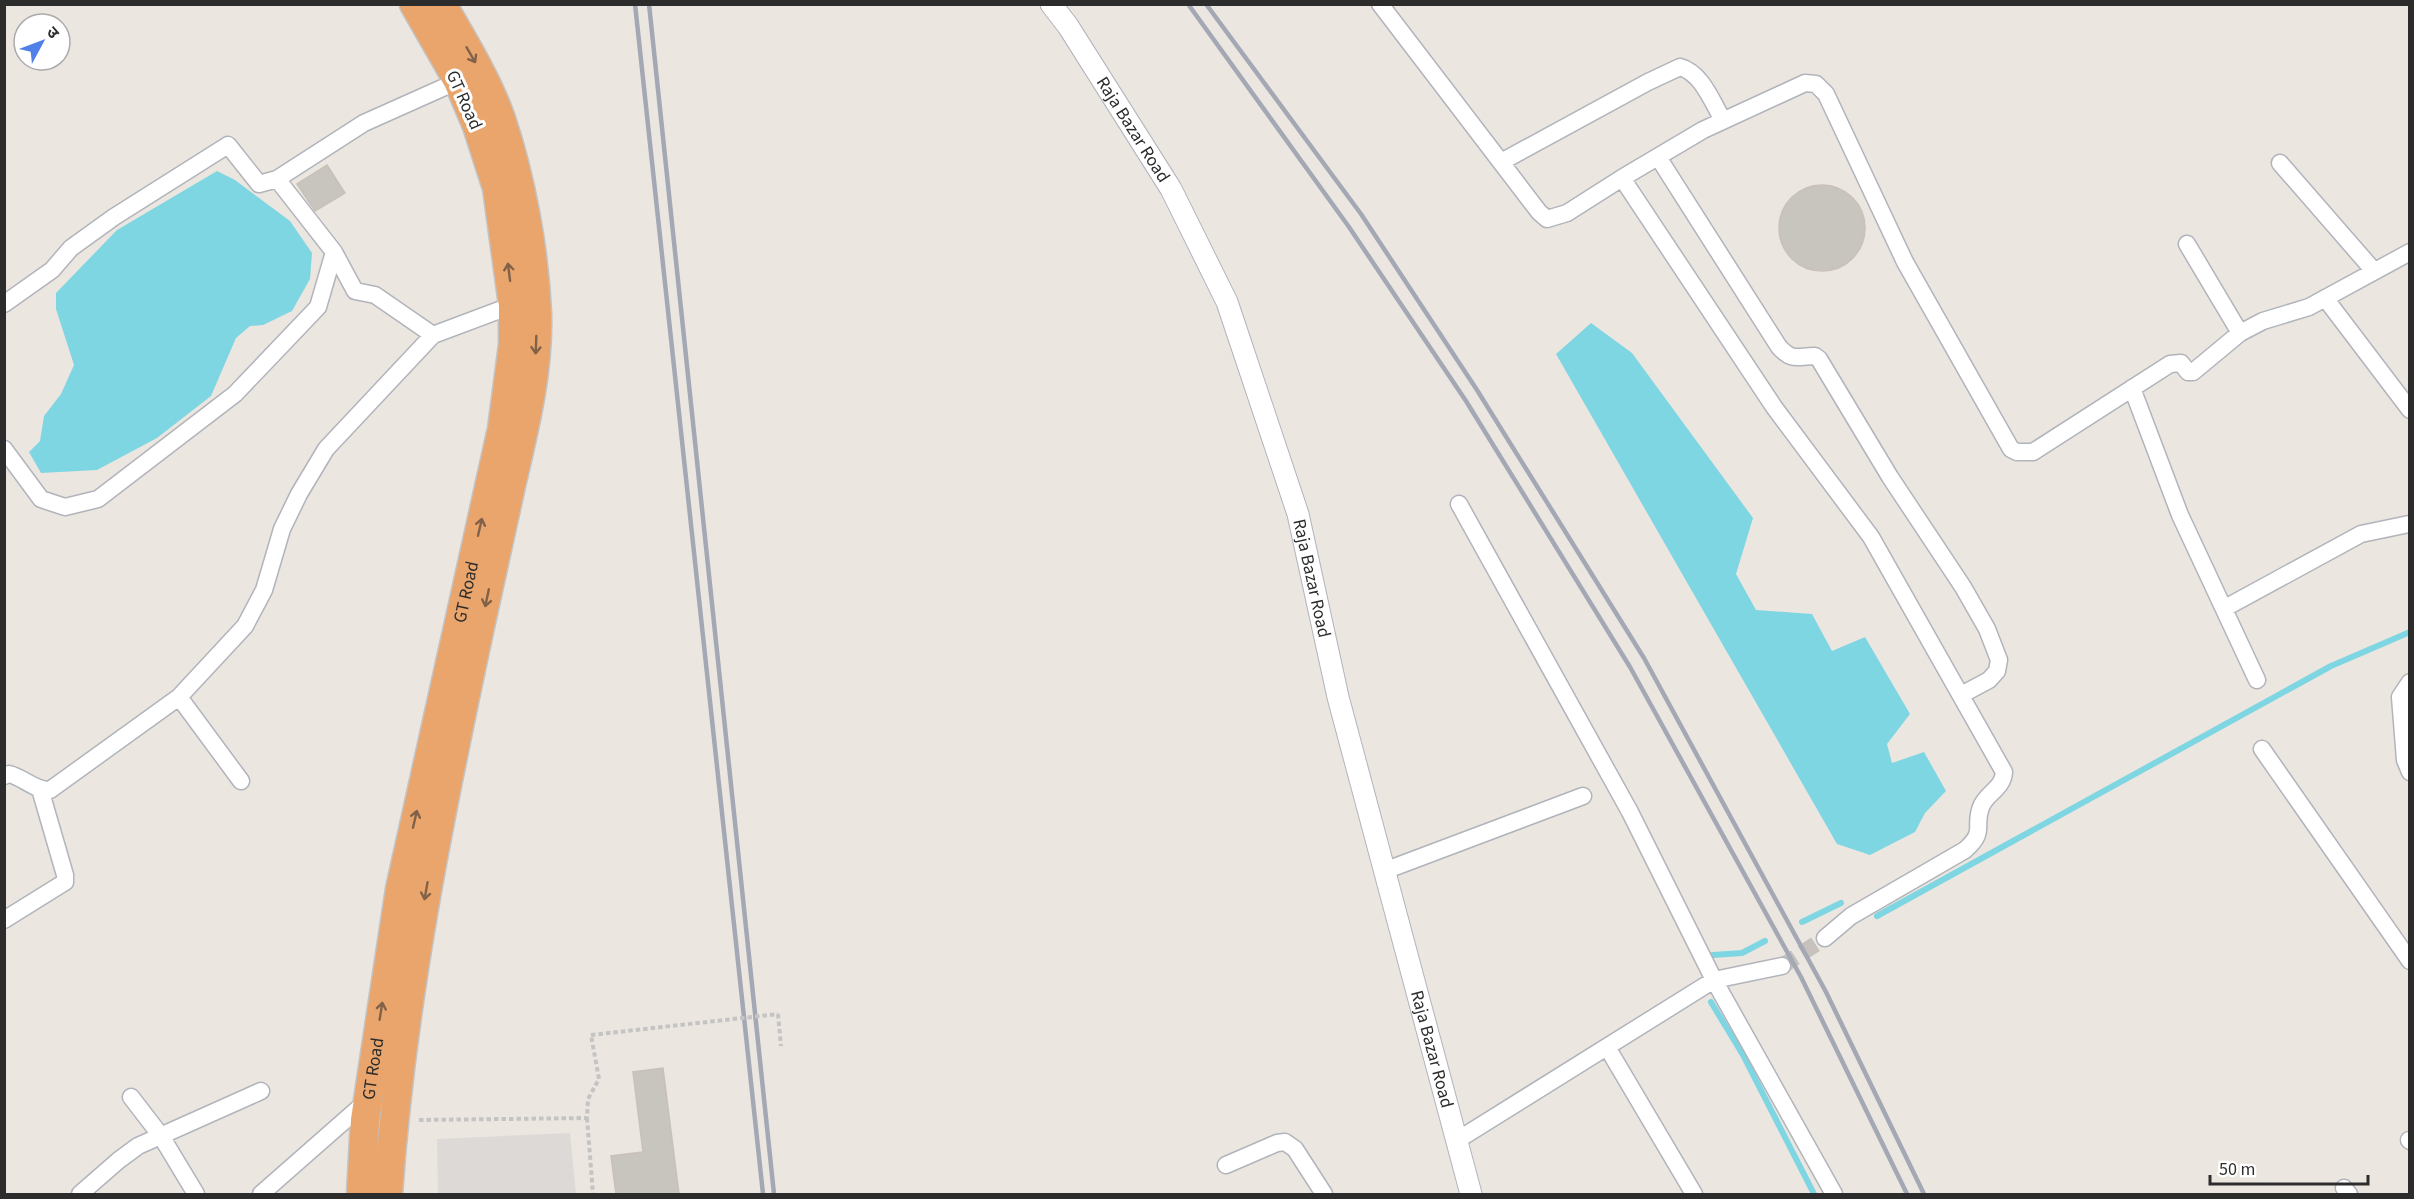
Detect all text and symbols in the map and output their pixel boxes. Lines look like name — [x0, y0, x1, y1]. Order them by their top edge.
north arrow — [12, 12, 72, 72]
text: उ — [41, 22, 64, 44]
one-way arrow — [465, 46, 477, 63]
street label: GT Road — [440, 66, 488, 134]
street label: Raja Bazar Road — [1090, 72, 1176, 187]
one-way arrow — [504, 262, 515, 282]
one-way arrow — [530, 334, 541, 354]
street label: Raja Bazar Road — [1287, 516, 1337, 640]
one-way arrow — [475, 517, 486, 537]
street label: GT Road — [447, 559, 485, 625]
one-way arrow — [480, 588, 492, 607]
one-way arrow — [410, 810, 421, 830]
one-way arrow — [420, 881, 431, 901]
street label: Raja Bazar Road — [1404, 987, 1460, 1111]
one-way arrow — [376, 1002, 387, 1022]
street label: GT Road — [356, 1036, 390, 1102]
scale bar — [2210, 1148, 2368, 1186]
text: 50 m — [2219, 1157, 2255, 1182]

